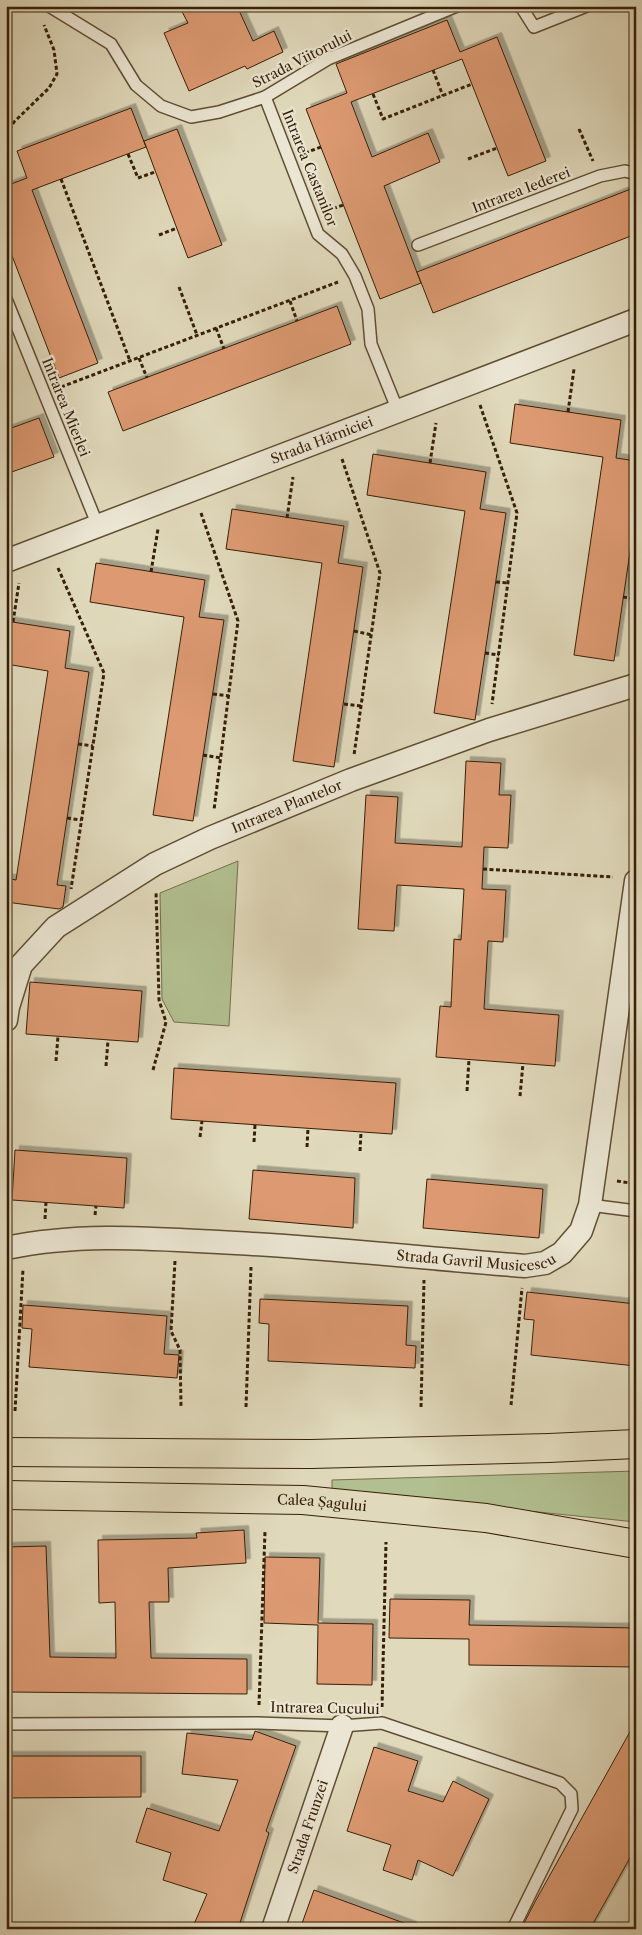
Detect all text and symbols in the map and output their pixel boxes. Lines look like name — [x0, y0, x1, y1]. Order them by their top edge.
street label: Strada Viitorului — [249, 26, 355, 92]
street label: Intrarea Castanilor — [278, 107, 342, 229]
street label: Intrarea Iederei — [469, 163, 573, 217]
street label: Intrarea Mierlei — [38, 355, 94, 459]
street label: Strada Hărniciei — [268, 413, 375, 468]
street label: Intrarea Plantelor — [229, 776, 345, 837]
street label: Strada Gavril Musicescu — [396, 1246, 560, 1275]
street label: Calea Șagului — [277, 1491, 368, 1515]
street label: Intrarea Cucului — [270, 1698, 380, 1718]
street label: Strada Frunzei — [284, 1778, 332, 1876]

